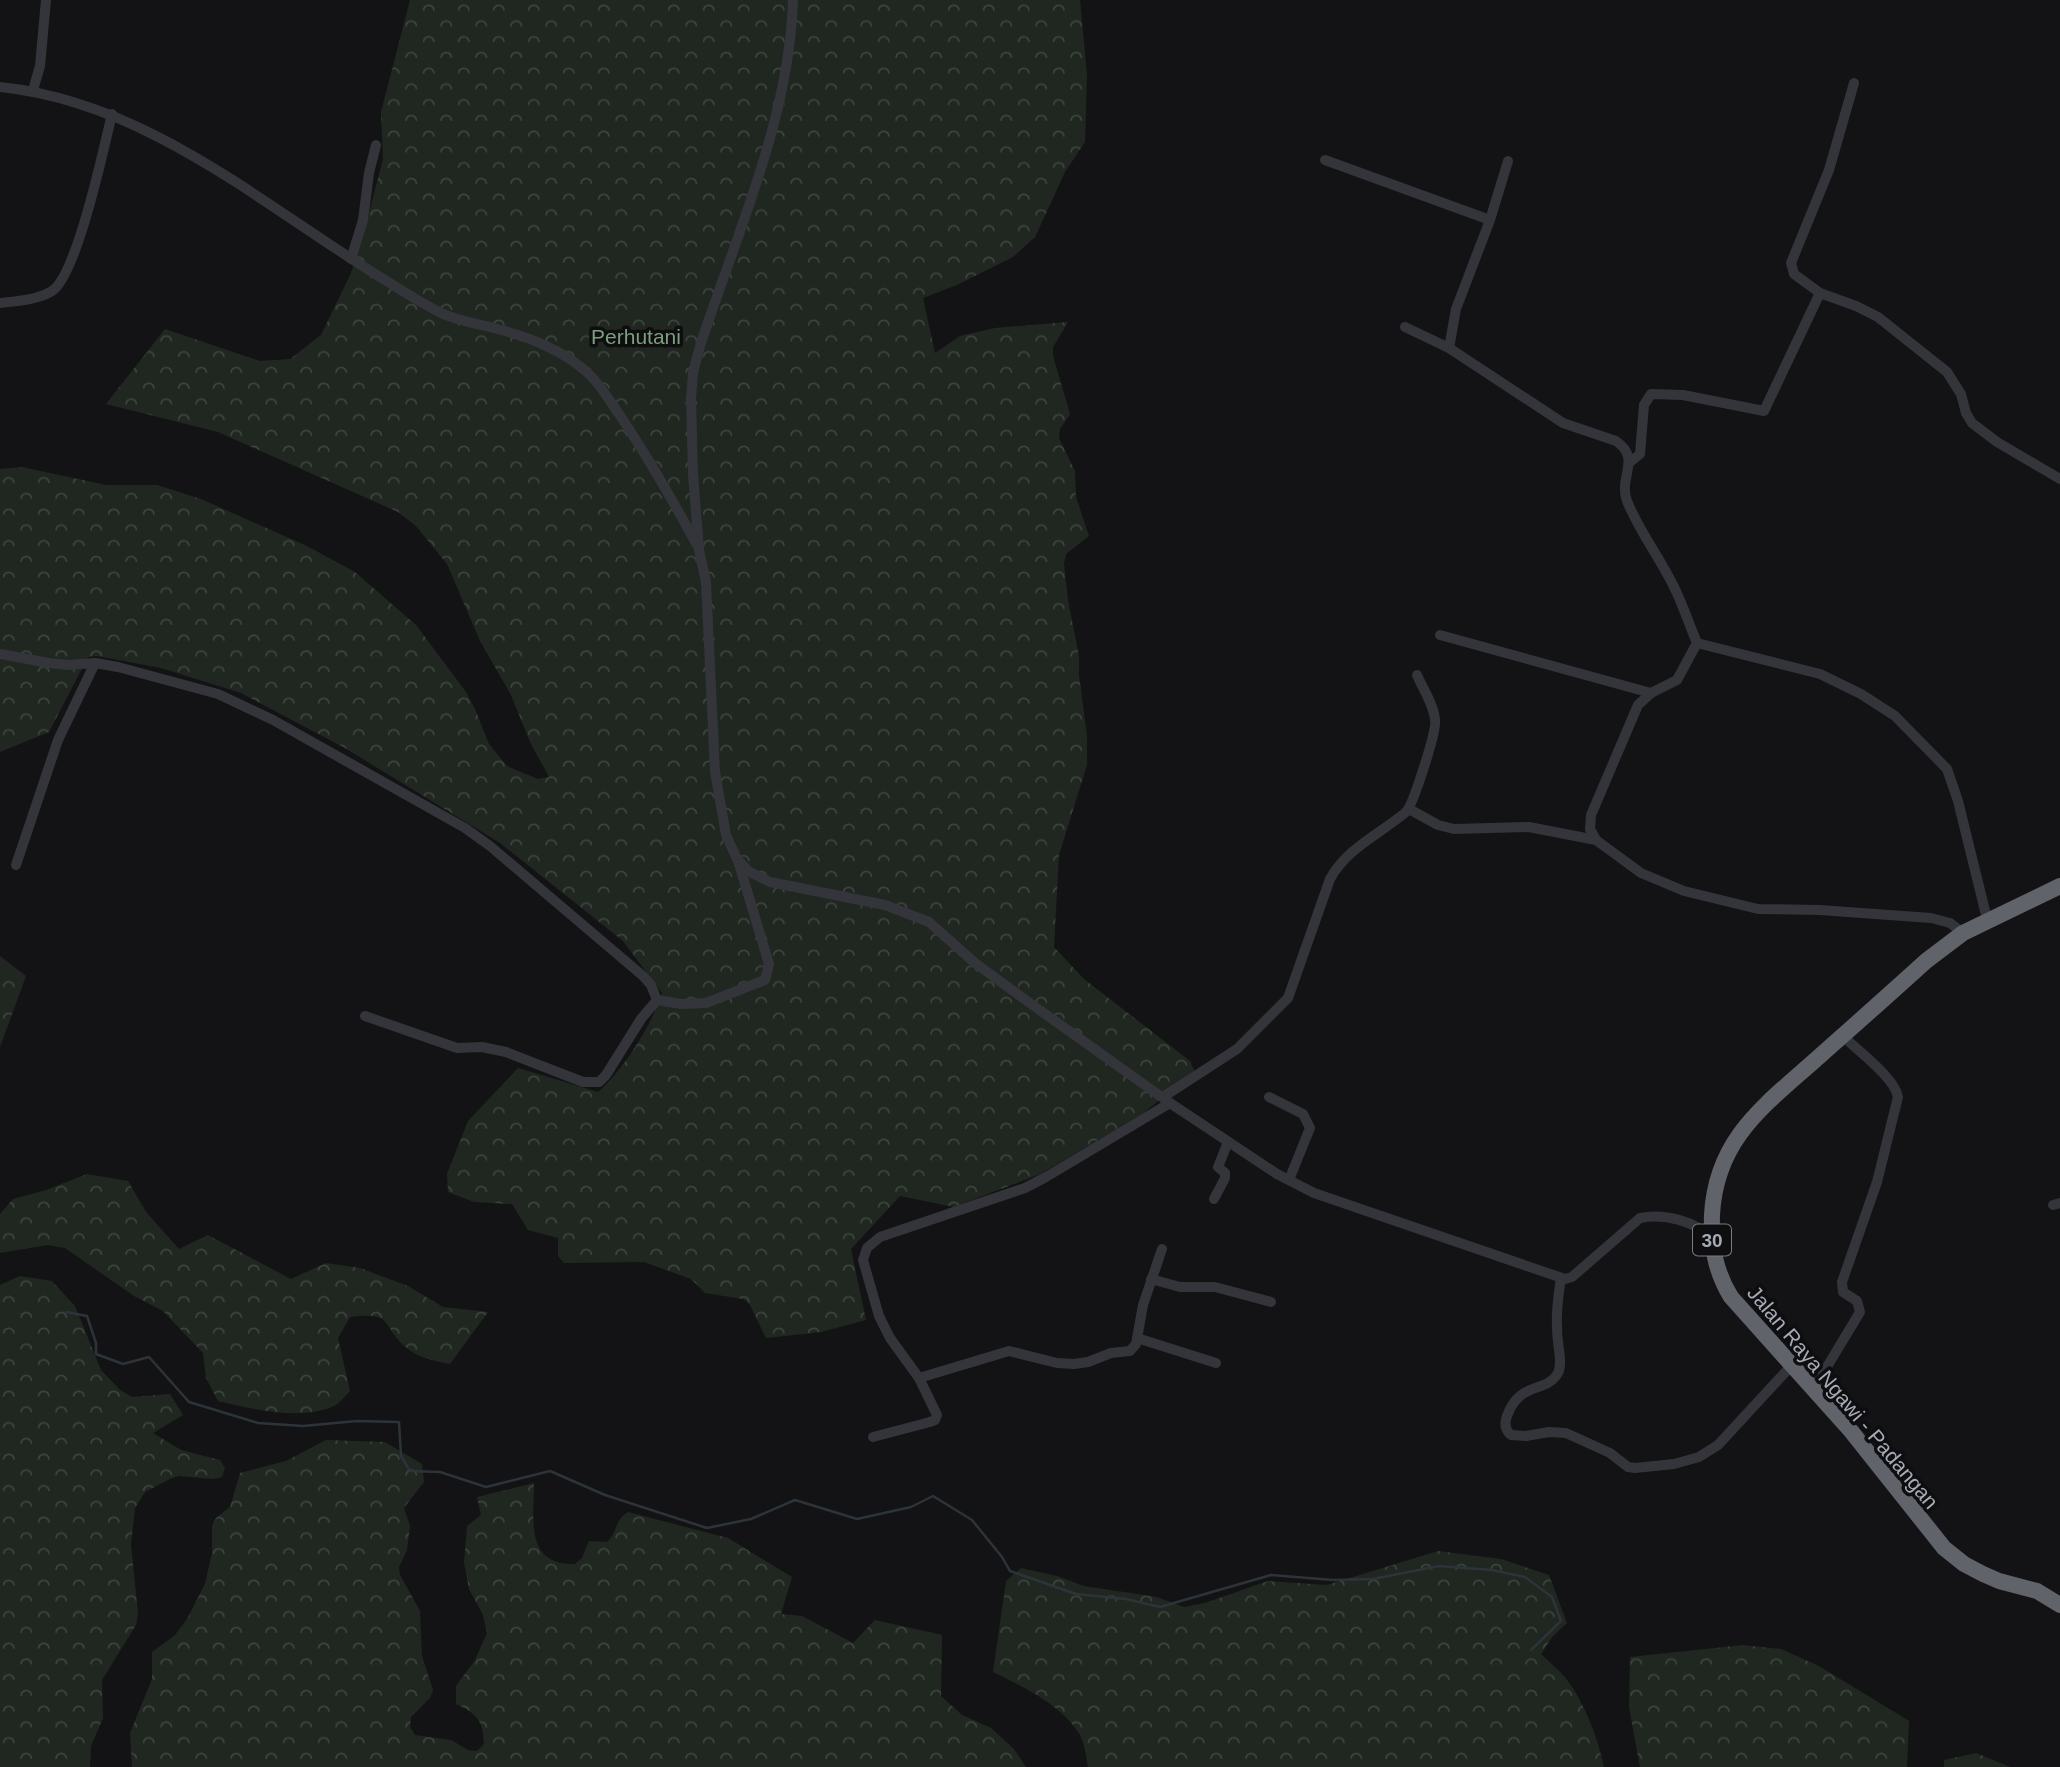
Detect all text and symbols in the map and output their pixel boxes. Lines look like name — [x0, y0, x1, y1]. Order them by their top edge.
park label: Perhutani — [591, 325, 681, 348]
road number: 30 — [1693, 1224, 1731, 1256]
street label: Jalan Raya Ngawi - Padangan — [1743, 1281, 1943, 1513]

